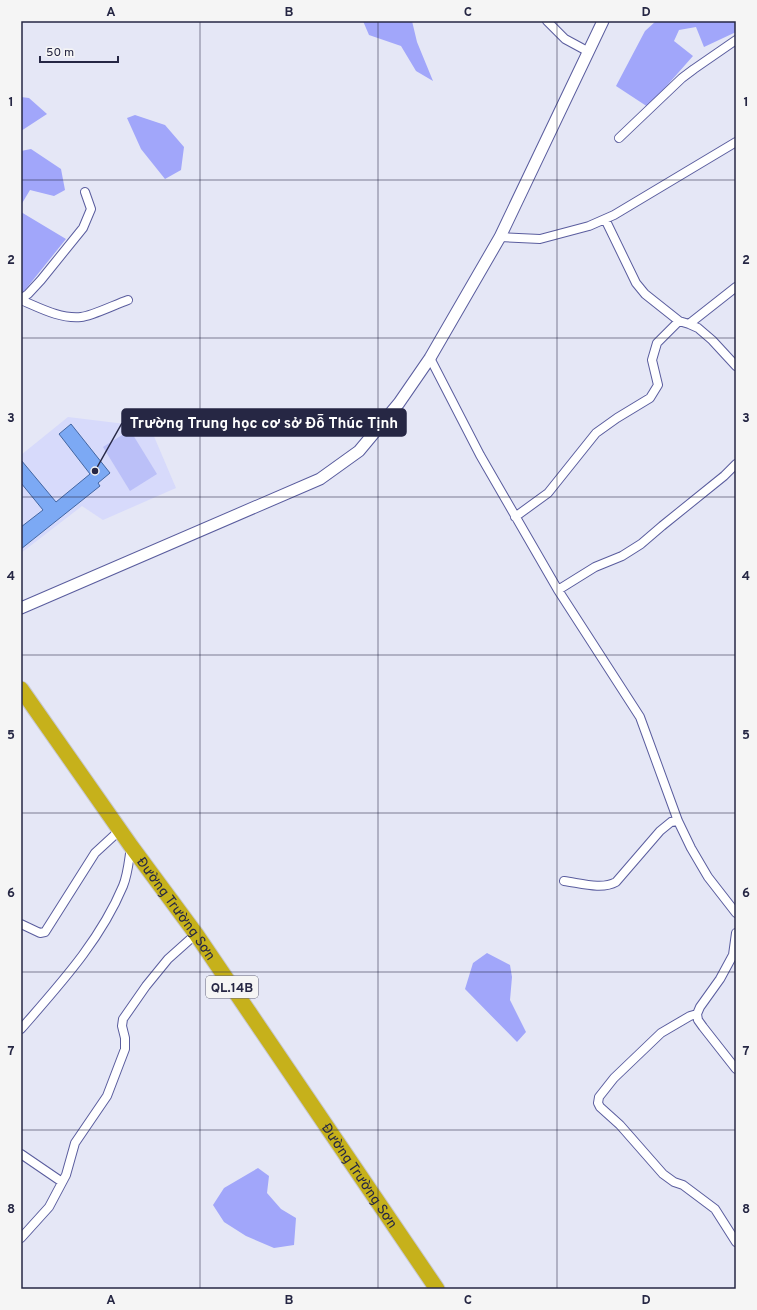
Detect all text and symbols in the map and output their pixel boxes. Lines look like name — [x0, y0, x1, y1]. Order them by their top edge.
text: A — [106, 5, 116, 21]
text: B — [285, 5, 294, 21]
text: C — [464, 5, 472, 21]
text: D — [641, 5, 651, 21]
scale bar — [40, 38, 118, 64]
text: 50 m — [46, 45, 74, 61]
text: 1 — [8, 95, 14, 111]
text: 1 — [743, 95, 749, 111]
text: 2 — [7, 253, 15, 269]
text: 2 — [742, 253, 750, 269]
callout: Trường Trung học cơ sở Đỗ Thúc Tịnh — [122, 409, 406, 436]
text: 3 — [7, 411, 15, 427]
text: 3 — [742, 411, 750, 427]
text: Trường Trung học cơ sở Đỗ Thúc Tịnh — [130, 413, 398, 434]
text: 4 — [7, 569, 15, 585]
text: 4 — [742, 569, 750, 585]
text: 5 — [7, 728, 15, 744]
text: 5 — [742, 728, 750, 744]
street label: Đường Trường Sơn — [132, 854, 218, 964]
text: 6 — [7, 886, 15, 902]
text: 6 — [742, 886, 750, 902]
road number: QL.14B — [206, 976, 258, 998]
text: 7 — [8, 1044, 15, 1060]
text: 7 — [743, 1044, 750, 1060]
street label: Đường Trường Sơn — [317, 1121, 400, 1232]
text: 8 — [7, 1202, 15, 1218]
text: 8 — [742, 1202, 750, 1218]
text: A — [106, 1293, 116, 1309]
text: B — [285, 1293, 294, 1309]
text: C — [464, 1293, 472, 1309]
text: D — [641, 1293, 651, 1309]

